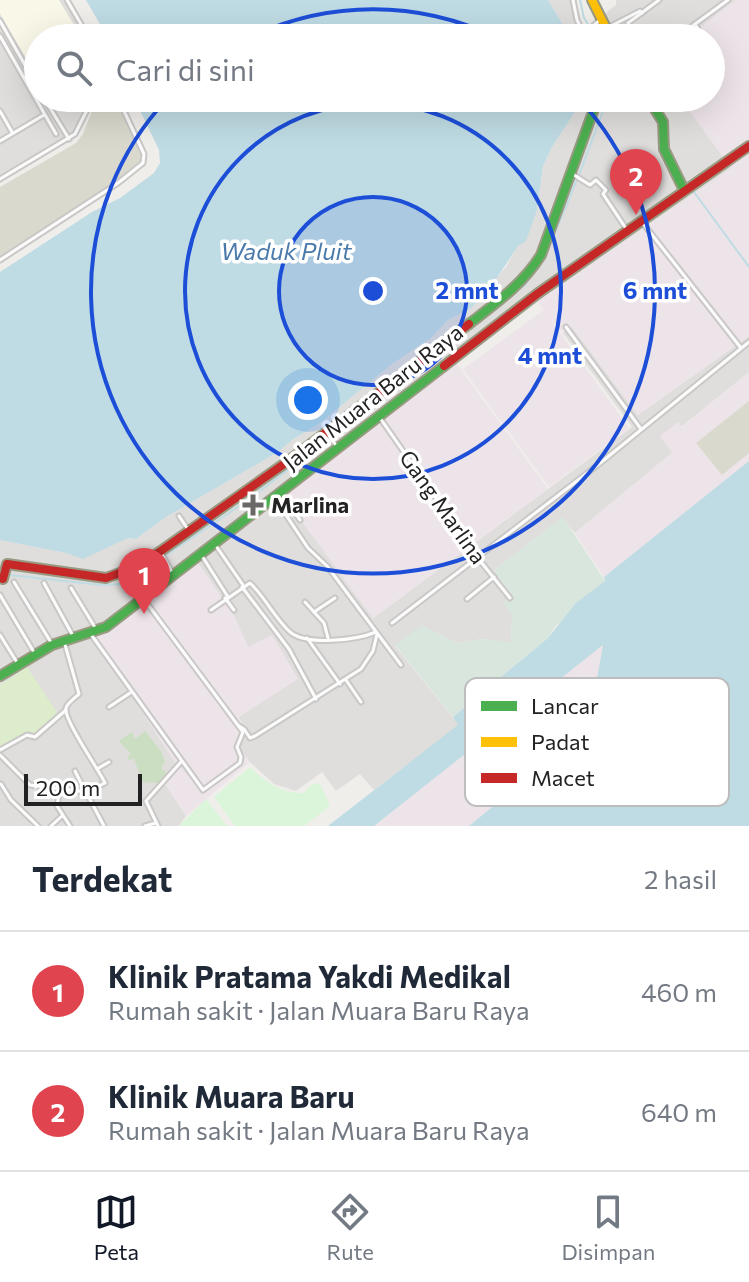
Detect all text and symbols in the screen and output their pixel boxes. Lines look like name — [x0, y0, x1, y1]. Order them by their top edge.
search box — [24, 24, 725, 112]
icon: search — [52, 46, 96, 90]
text: Cari di sini — [116, 50, 255, 87]
pin: 2 — [610, 149, 662, 215]
water label: Waduk Pluit — [220, 236, 353, 265]
text: 2 mnt — [435, 275, 499, 304]
text: 6 mnt — [623, 275, 687, 304]
centre of rings — [359, 277, 387, 305]
street label: Jalan Muara Baru Raya — [277, 318, 468, 475]
text: 4 mnt — [518, 340, 582, 369]
your location — [288, 380, 328, 420]
street label: Gang Marlina — [394, 445, 493, 569]
place label: Marlina — [271, 491, 349, 518]
marker: Marlina — [242, 494, 264, 516]
pin: 1 — [118, 548, 170, 614]
legend — [465, 678, 729, 806]
text: Lancar — [531, 692, 599, 719]
text: Padat — [531, 728, 590, 755]
text: Macet — [531, 764, 595, 791]
scale bar — [24, 770, 142, 806]
text: 200 m — [36, 774, 100, 801]
text: Terdekat — [32, 857, 173, 899]
text: 2 hasil — [644, 863, 717, 894]
text: Klinik Pratama Yakdi Medikal — [108, 957, 511, 994]
text: 1 — [52, 976, 64, 1007]
text: 460 m — [641, 976, 717, 1007]
text: Rumah sakit · Jalan Muara Baru Raya — [108, 994, 530, 1025]
text: Klinik Muara Baru — [108, 1077, 355, 1114]
text: 2 — [51, 1096, 65, 1127]
text: 640 m — [641, 1096, 717, 1127]
text: Rumah sakit · Jalan Muara Baru Raya — [108, 1114, 530, 1145]
tab: Peta — [94, 1190, 139, 1265]
tab: Rute — [327, 1190, 374, 1265]
tab: Disimpan — [561, 1190, 655, 1265]

